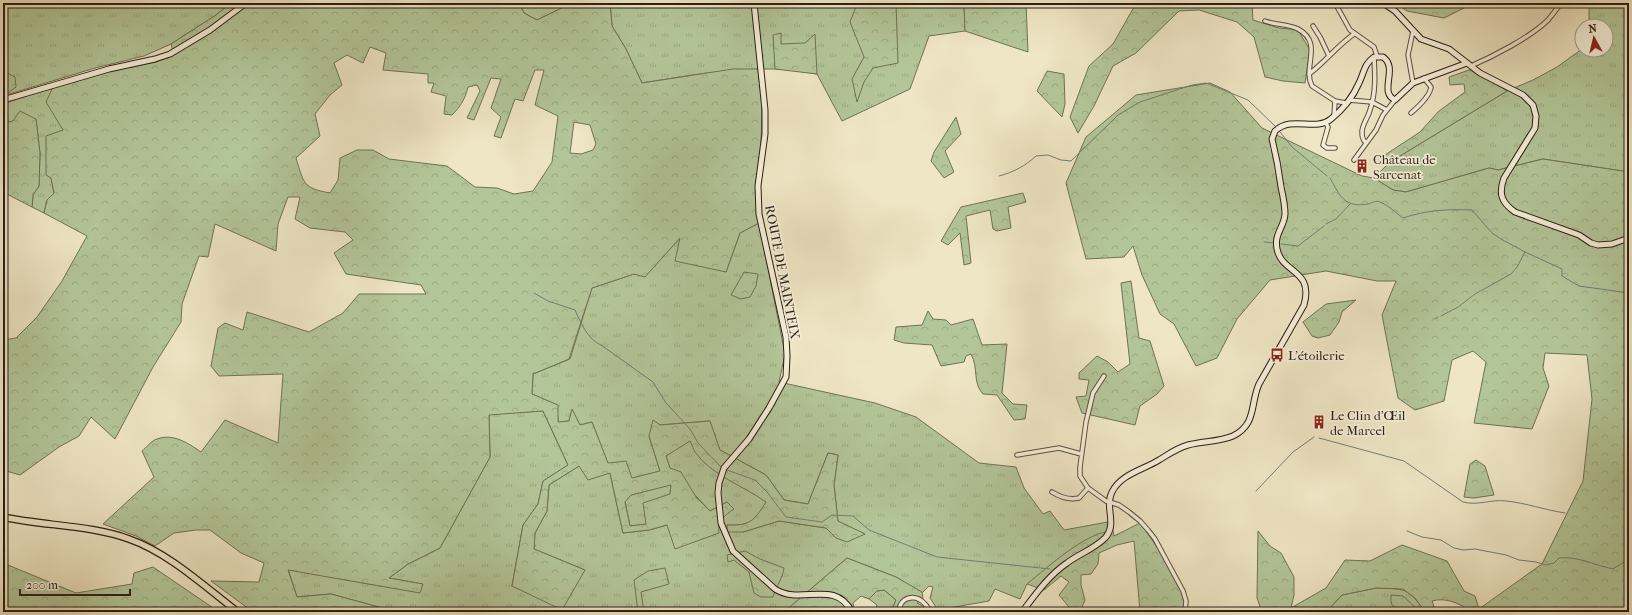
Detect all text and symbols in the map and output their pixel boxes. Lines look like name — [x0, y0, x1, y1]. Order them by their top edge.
north arrow — [1574, 18, 1614, 58]
text: N — [1588, 21, 1598, 36]
place label: Château de Sarcenat — [1373, 152, 1436, 182]
building icon: Château de Sarcenat — [1354, 158, 1370, 174]
street label: ROUTE DE MAINTEIX — [762, 204, 803, 340]
bus stop icon: L'étoilerie — [1269, 347, 1285, 363]
place label: L'étoilerie — [1288, 348, 1345, 363]
place label: Le Clin d’Œil de Marcel — [1330, 408, 1406, 438]
building icon: Le Clin d’Œil de Marcel — [1311, 414, 1327, 430]
scale bar — [20, 571, 130, 597]
text: 200 m — [26, 578, 58, 592]

